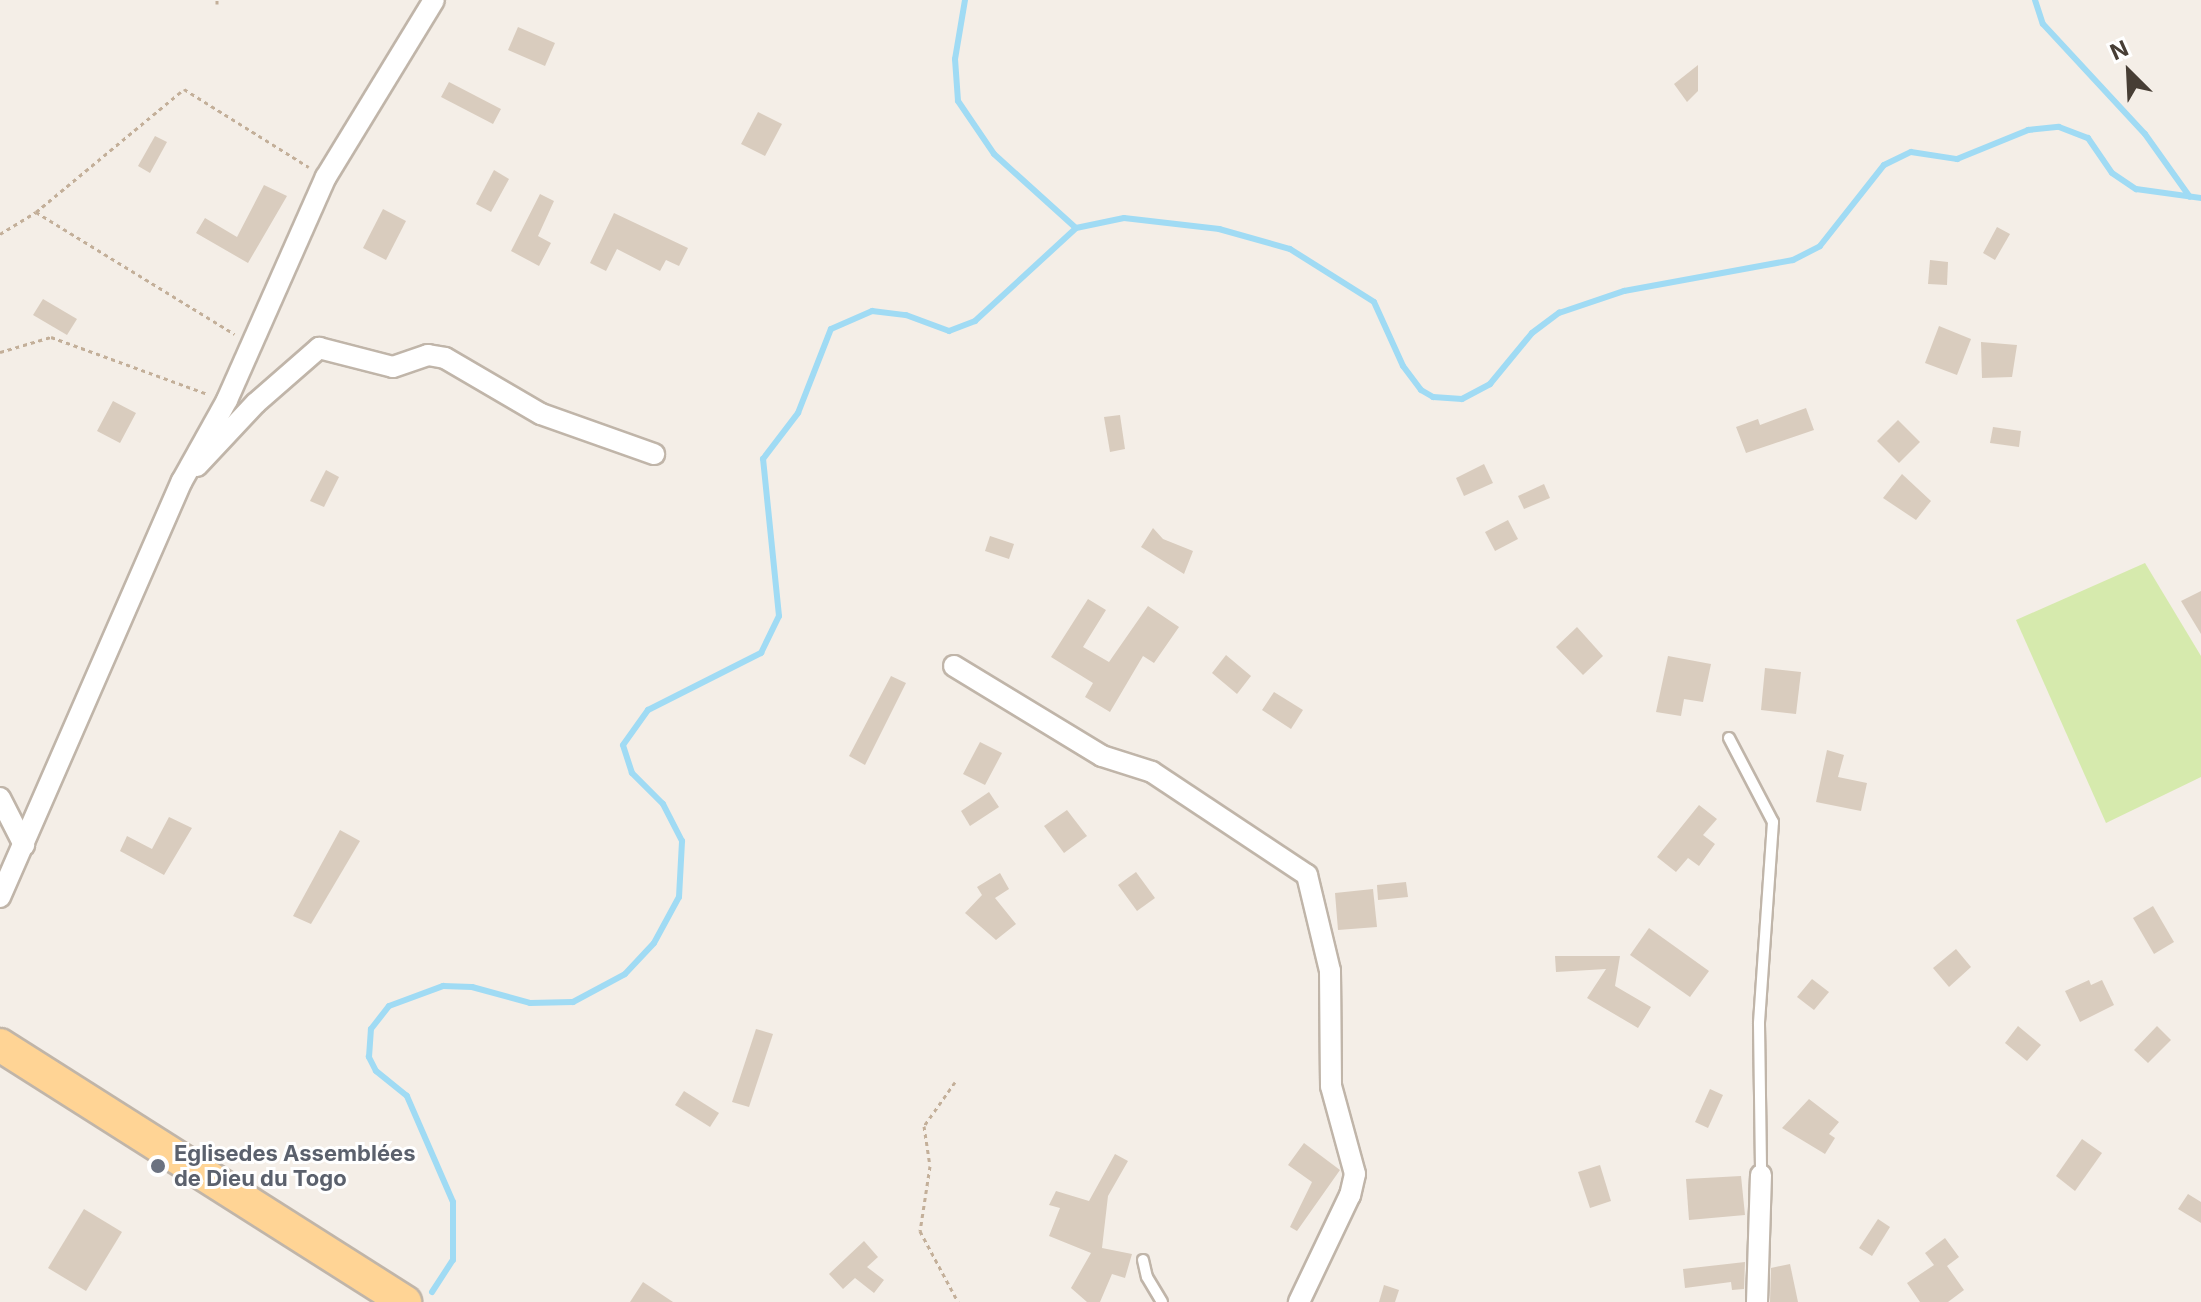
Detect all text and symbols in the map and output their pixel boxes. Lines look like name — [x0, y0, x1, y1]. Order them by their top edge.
north arrow — [2089, 32, 2169, 112]
text: N — [2106, 35, 2132, 65]
place label: Eglisedes Assemblées de Dieu du Togo — [174, 1140, 415, 1192]
marker: Eglisedes Assemblées de Dieu du Togo — [149, 1157, 167, 1175]

